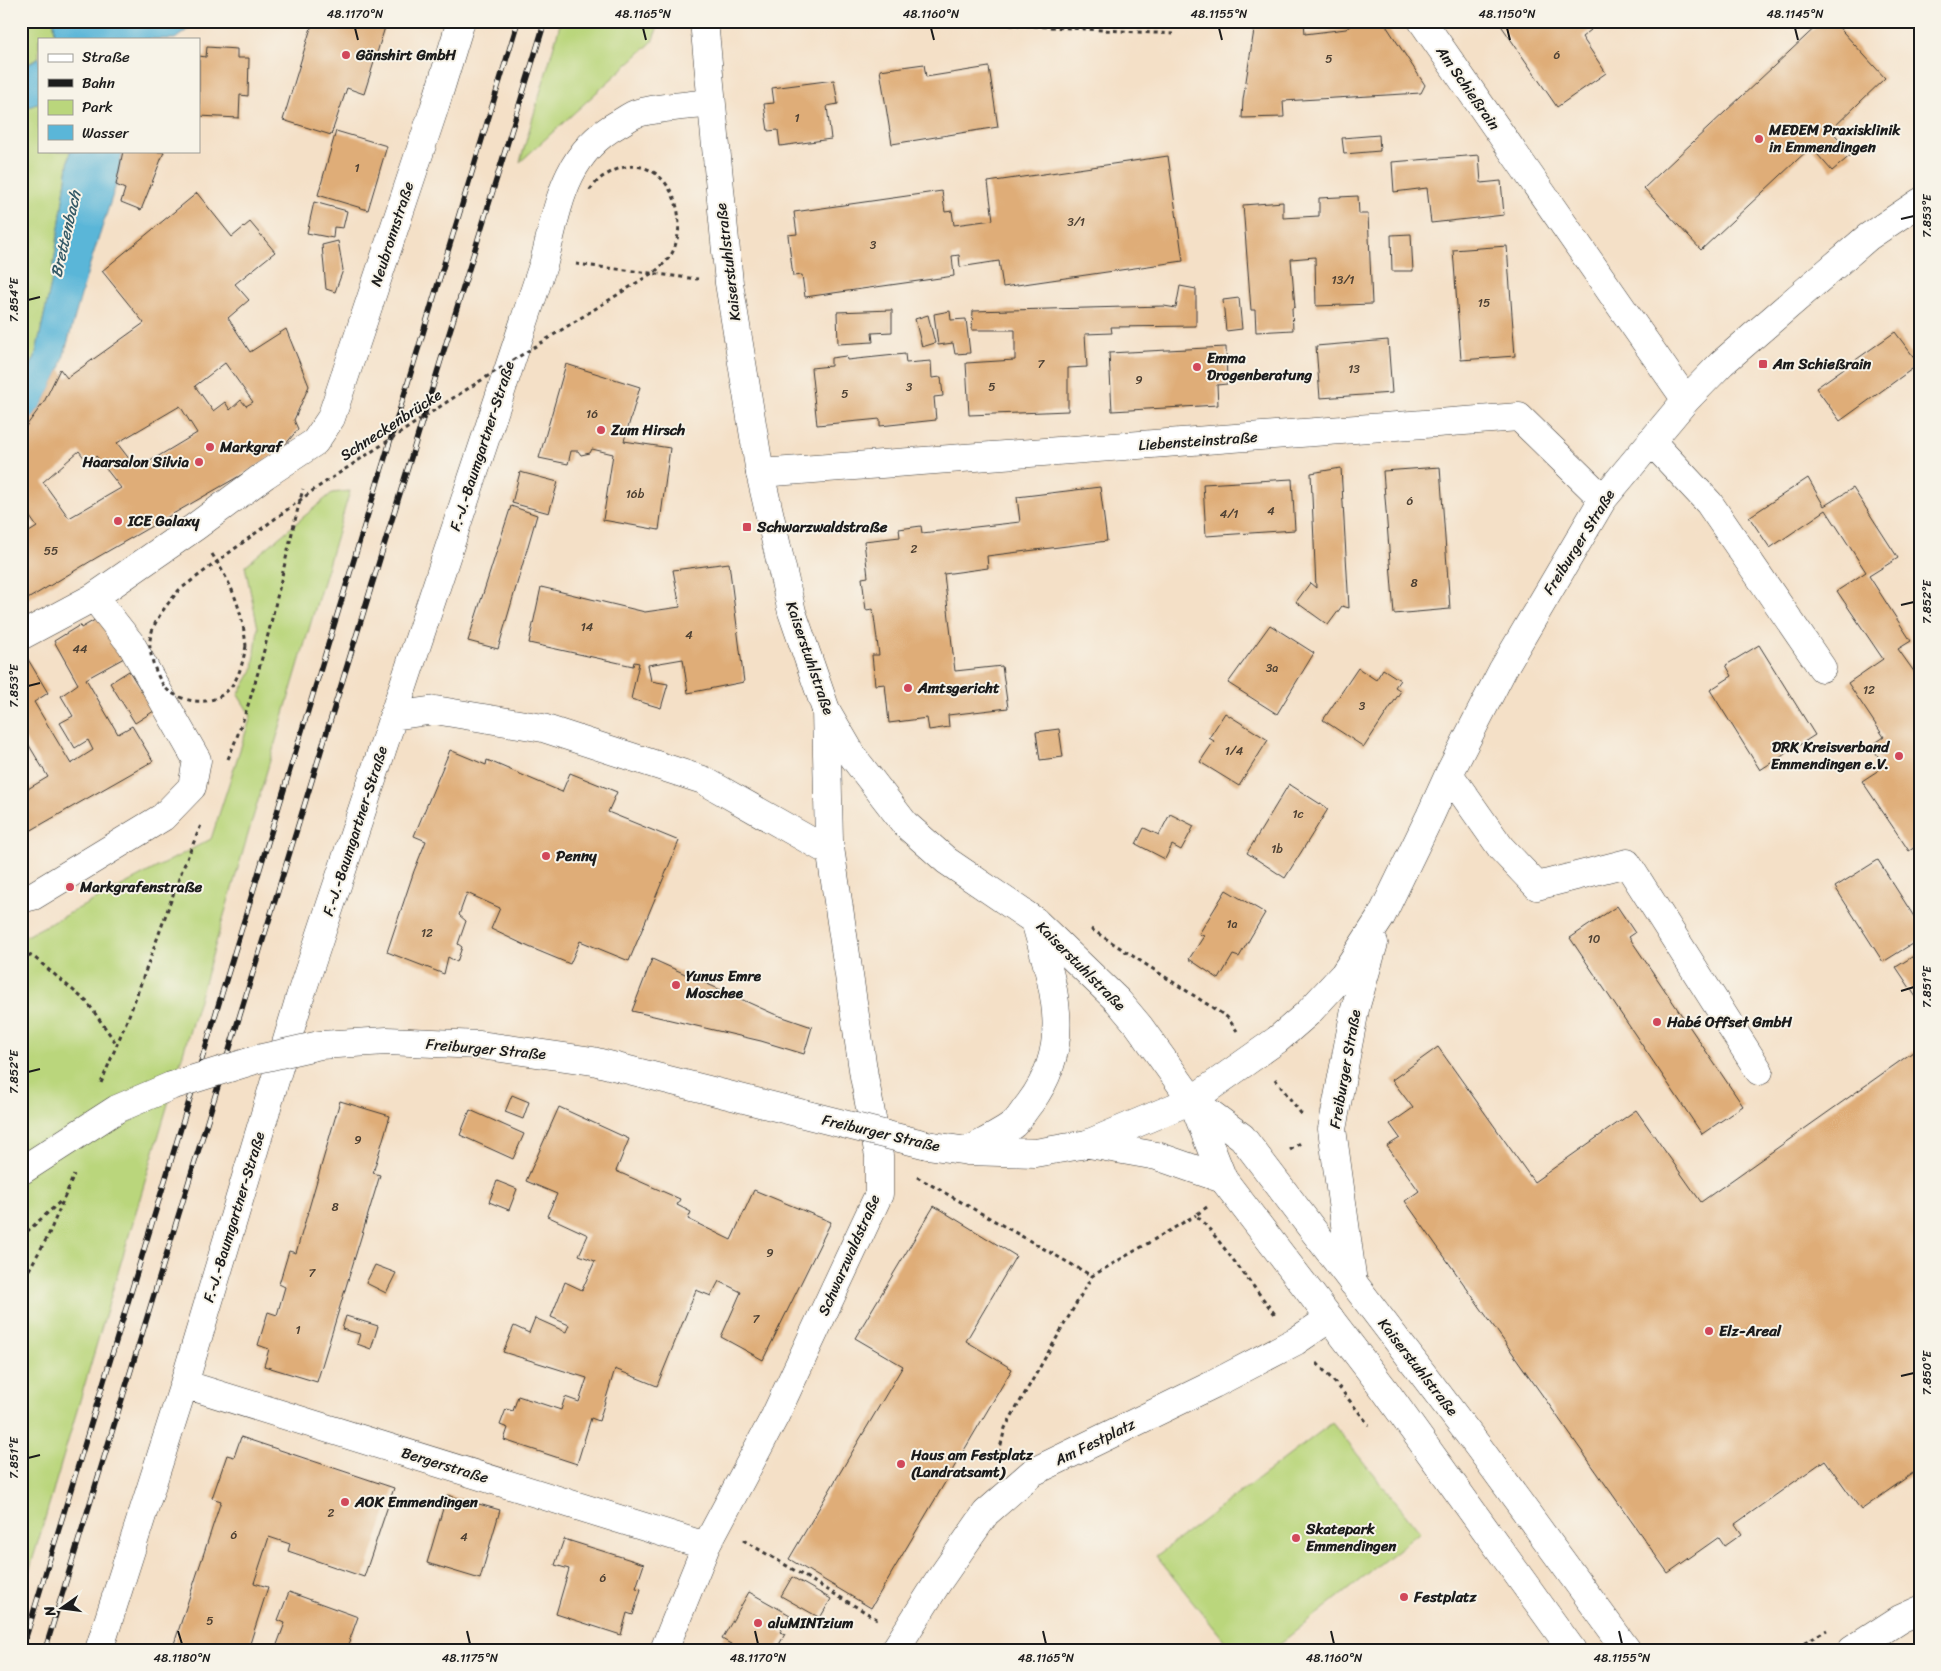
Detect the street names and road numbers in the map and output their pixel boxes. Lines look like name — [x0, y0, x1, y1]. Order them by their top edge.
street label: Am Schießrain — [1429, 40, 1507, 136]
street label: Neubronnstraße — [363, 178, 421, 290]
street label: Kaiserstuhlstraße — [708, 202, 748, 322]
street label: F.-J.-Baumgartner-Straße — [442, 358, 522, 534]
street label: Schneckenbrücke — [335, 382, 448, 468]
street label: Liebensteinstraße — [1138, 424, 1259, 458]
street label: Freiburger Straße — [1536, 484, 1622, 600]
street label: Kaiserstuhlstraße — [778, 598, 842, 718]
street label: F.-J.-Baumgartner-Straße — [315, 743, 395, 919]
street label: Kaiserstuhlstraße — [1030, 915, 1132, 1017]
street label: Freiburger Straße — [1322, 1007, 1368, 1131]
street label: Freiburger Straße — [425, 1031, 547, 1067]
street label: Freiburger Straße — [819, 1107, 943, 1159]
street label: F.-J.-Baumgartner-Straße — [196, 1128, 272, 1306]
street label: Schwarzwaldstraße — [811, 1190, 888, 1320]
street label: Kaiserstuhlstraße — [1371, 1312, 1465, 1422]
street label: Am Festplatz — [1049, 1411, 1141, 1473]
street label: Bergerstraße — [398, 1439, 492, 1491]

